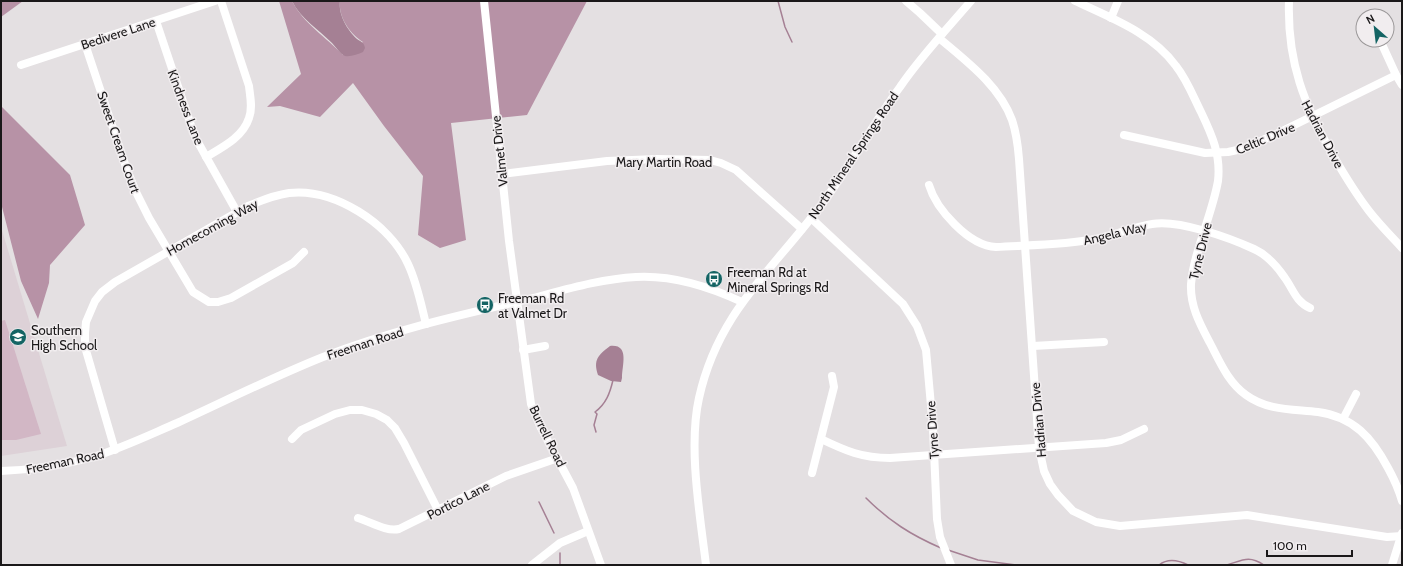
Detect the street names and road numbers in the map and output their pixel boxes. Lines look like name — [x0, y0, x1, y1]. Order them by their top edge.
street label: Bedivere Lane — [79, 13, 158, 53]
street label: Kindness Lane — [164, 67, 208, 147]
street label: North Mineral Springs Road — [804, 88, 902, 222]
street label: Sweet Cream Court — [94, 89, 144, 196]
street label: Hadrian Drive — [1298, 97, 1348, 171]
street label: Valmet Drive — [487, 114, 511, 187]
street label: Celtic Drive — [1233, 118, 1297, 158]
street label: Mary Martin Road — [616, 154, 712, 170]
street label: Homecoming Way — [163, 195, 261, 259]
street label: Angela Way — [1082, 218, 1149, 248]
street label: Tyne Drive — [1185, 220, 1215, 281]
street label: Freeman Road — [325, 323, 405, 363]
street label: Hadrian Drive — [1027, 382, 1049, 458]
street label: Tyne Drive — [922, 400, 942, 460]
street label: Burrell Road — [526, 403, 570, 469]
street label: Freeman Road — [24, 445, 106, 477]
street label: Portico Lane — [424, 477, 492, 523]

